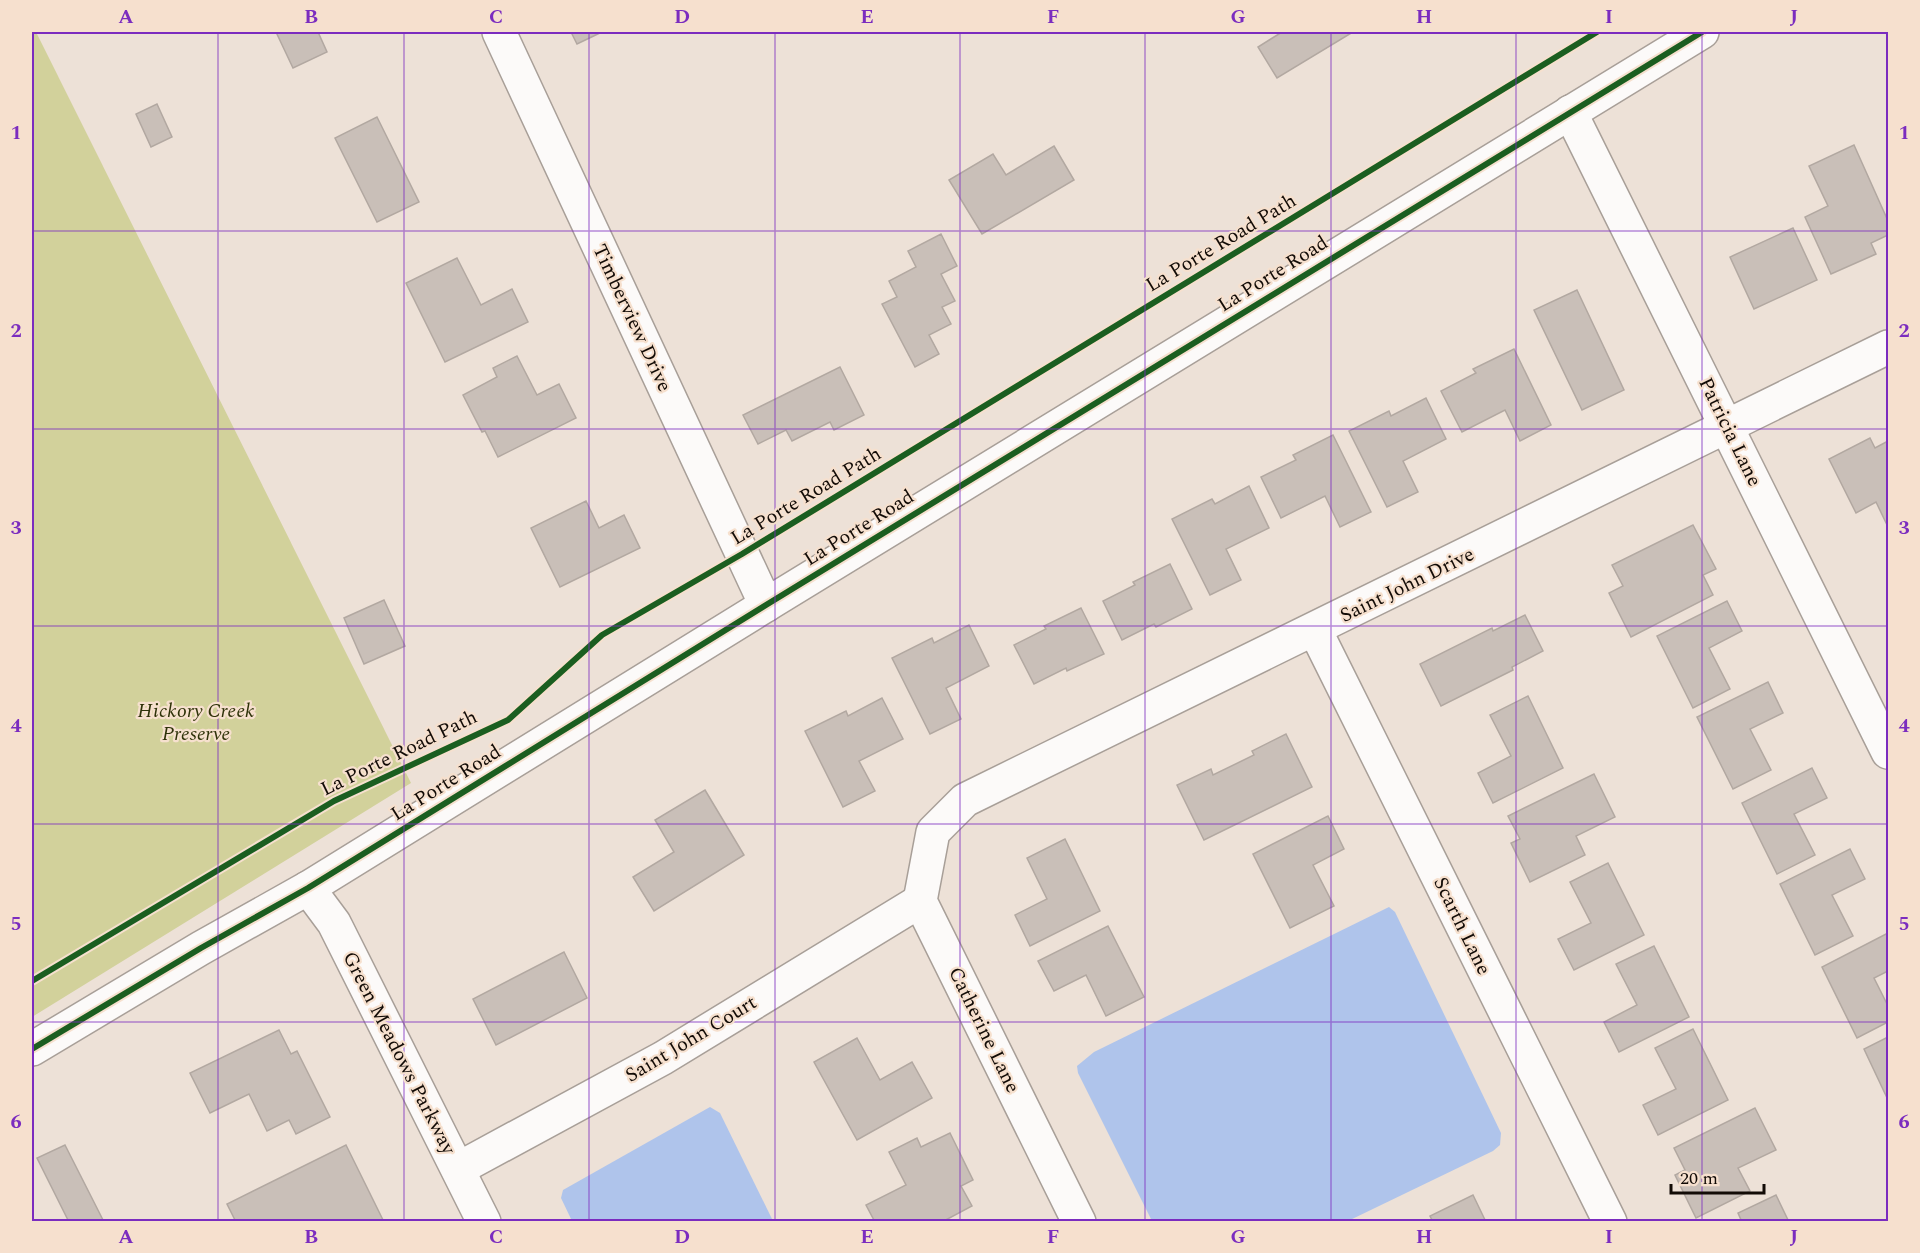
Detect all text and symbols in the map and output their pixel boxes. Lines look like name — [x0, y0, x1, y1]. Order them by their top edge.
text: A — [118, 2, 134, 32]
text: B — [304, 2, 318, 32]
text: C — [489, 2, 503, 32]
text: D — [674, 2, 690, 32]
text: E — [860, 2, 874, 32]
text: F — [1047, 2, 1059, 32]
text: G — [1230, 2, 1246, 32]
text: H — [1416, 2, 1432, 32]
text: I — [1605, 2, 1613, 32]
text: J — [1790, 2, 1798, 32]
text: 1 — [10, 118, 22, 148]
text: 1 — [1898, 118, 1910, 148]
street label: La Porte Road Path — [1141, 189, 1301, 297]
street label: La Porte Road — [1213, 231, 1333, 317]
street label: Timberview Drive — [585, 239, 679, 397]
text: 2 — [10, 316, 22, 346]
text: 2 — [1898, 316, 1910, 346]
street label: Patricia Lane — [1691, 372, 1769, 492]
street label: La Porte Road Path — [726, 442, 886, 550]
street label: La Porte Road — [799, 485, 919, 571]
text: 3 — [10, 513, 22, 543]
text: 3 — [1898, 513, 1910, 543]
street label: Saint John Drive — [1335, 539, 1479, 631]
park label: Hickory Creek Preserve — [138, 696, 255, 749]
street label: La Porte Road Path — [317, 705, 481, 801]
text: 4 — [10, 711, 22, 741]
text: 4 — [1898, 711, 1910, 741]
street label: La Porte Road — [386, 740, 506, 826]
street label: Scarth Lane — [1425, 872, 1499, 980]
text: 5 — [10, 909, 22, 939]
text: 5 — [1898, 909, 1910, 939]
street label: Green Meadows Parkway — [335, 946, 464, 1161]
street label: Catherine Lane — [940, 962, 1028, 1098]
street label: Saint John Court — [619, 988, 763, 1090]
text: 6 — [10, 1107, 22, 1137]
text: 6 — [1898, 1107, 1910, 1137]
scale bar — [1671, 1157, 1764, 1195]
text: 20 m — [1680, 1165, 1718, 1192]
text: A — [118, 1222, 134, 1252]
text: B — [304, 1222, 318, 1252]
text: C — [489, 1222, 503, 1252]
text: D — [674, 1222, 690, 1252]
text: E — [860, 1222, 874, 1252]
text: F — [1047, 1222, 1059, 1252]
text: G — [1230, 1222, 1246, 1252]
text: H — [1416, 1222, 1432, 1252]
text: I — [1605, 1222, 1613, 1252]
text: J — [1790, 1222, 1798, 1252]

